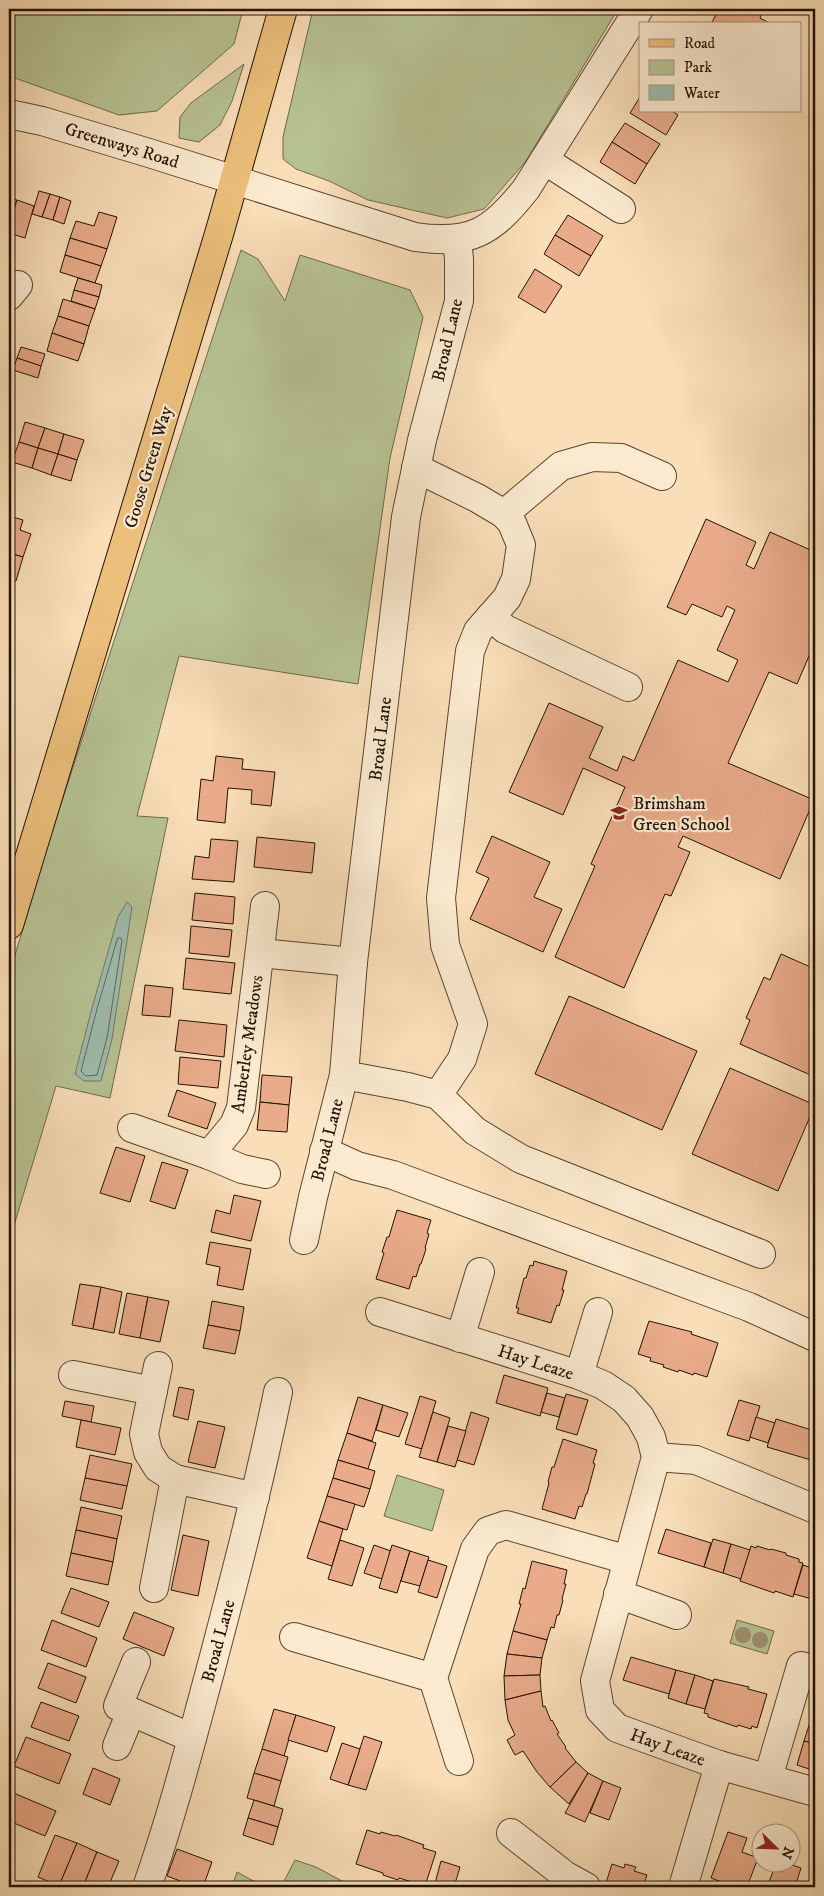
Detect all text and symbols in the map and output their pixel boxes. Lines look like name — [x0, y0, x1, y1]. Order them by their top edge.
legend — [639, 22, 802, 112]
text: Road — [684, 34, 716, 53]
text: Park — [684, 58, 713, 77]
text: Water — [683, 84, 720, 103]
street label: Greenways Road — [62, 118, 181, 174]
street label: Broad Lane — [428, 297, 468, 384]
street label: Goose Green Way — [120, 403, 178, 531]
street label: Broad Lane — [365, 696, 397, 782]
place label: Brimsham Green School — [633, 793, 730, 836]
school or university icon: Brimsham Green School — [609, 803, 629, 823]
street label: Amberley Meadows — [227, 974, 269, 1115]
street label: Broad Lane — [307, 1097, 349, 1184]
street label: Hay Leaze — [495, 1340, 576, 1386]
street label: Broad Lane — [197, 1598, 241, 1685]
street label: Hay Leaze — [627, 1724, 708, 1772]
north arrow — [752, 1824, 802, 1874]
text: N — [776, 1844, 798, 1862]

